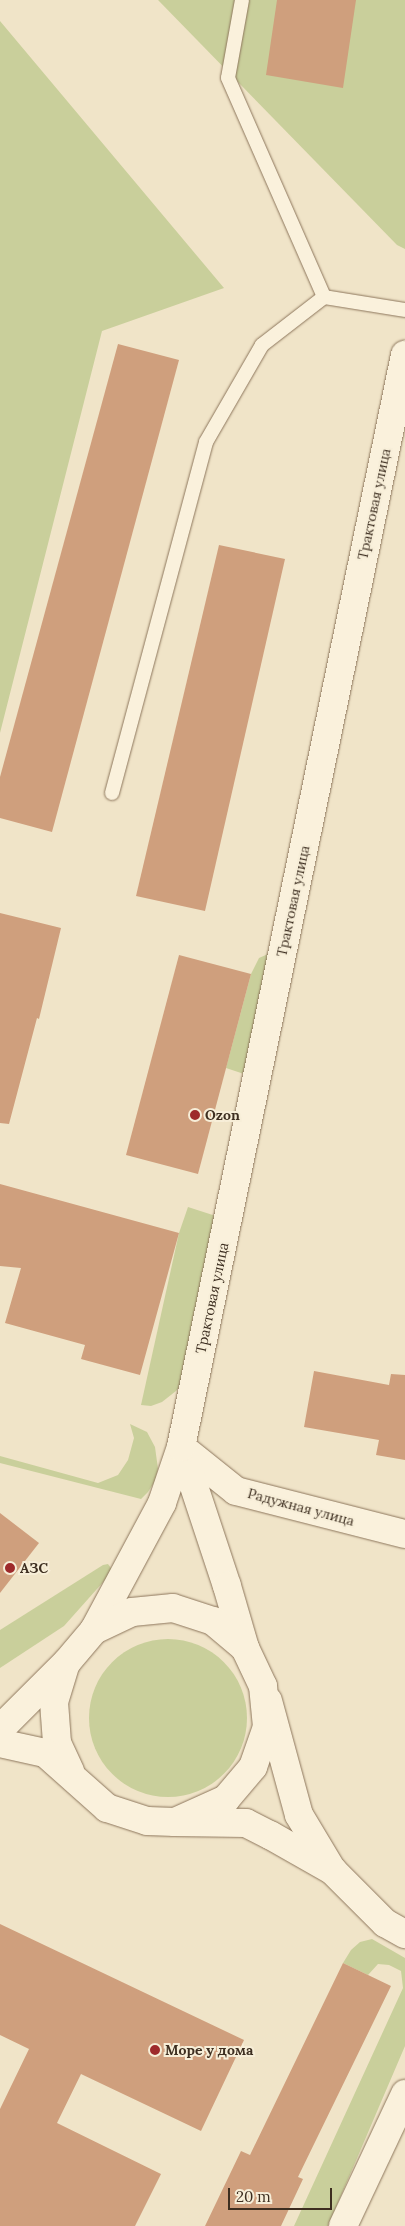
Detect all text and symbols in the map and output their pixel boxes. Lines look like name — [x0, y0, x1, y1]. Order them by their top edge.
street label: Трактовая улица — [354, 447, 394, 561]
street label: Трактовая улица — [273, 844, 313, 958]
place label: Ozon — [205, 1107, 240, 1123]
marker: Ozon — [189, 1109, 201, 1121]
street label: Трактовая улица — [192, 1241, 232, 1355]
street label: Радужная улица — [246, 1485, 356, 1529]
place label: АЗС — [20, 1560, 48, 1576]
marker: АЗС — [4, 1562, 16, 1574]
place label: Море у дома — [165, 2042, 253, 2058]
marker: Море у дома — [149, 2044, 161, 2056]
scale bar — [230, 2178, 334, 2210]
text: 20 m — [236, 2187, 271, 2206]

